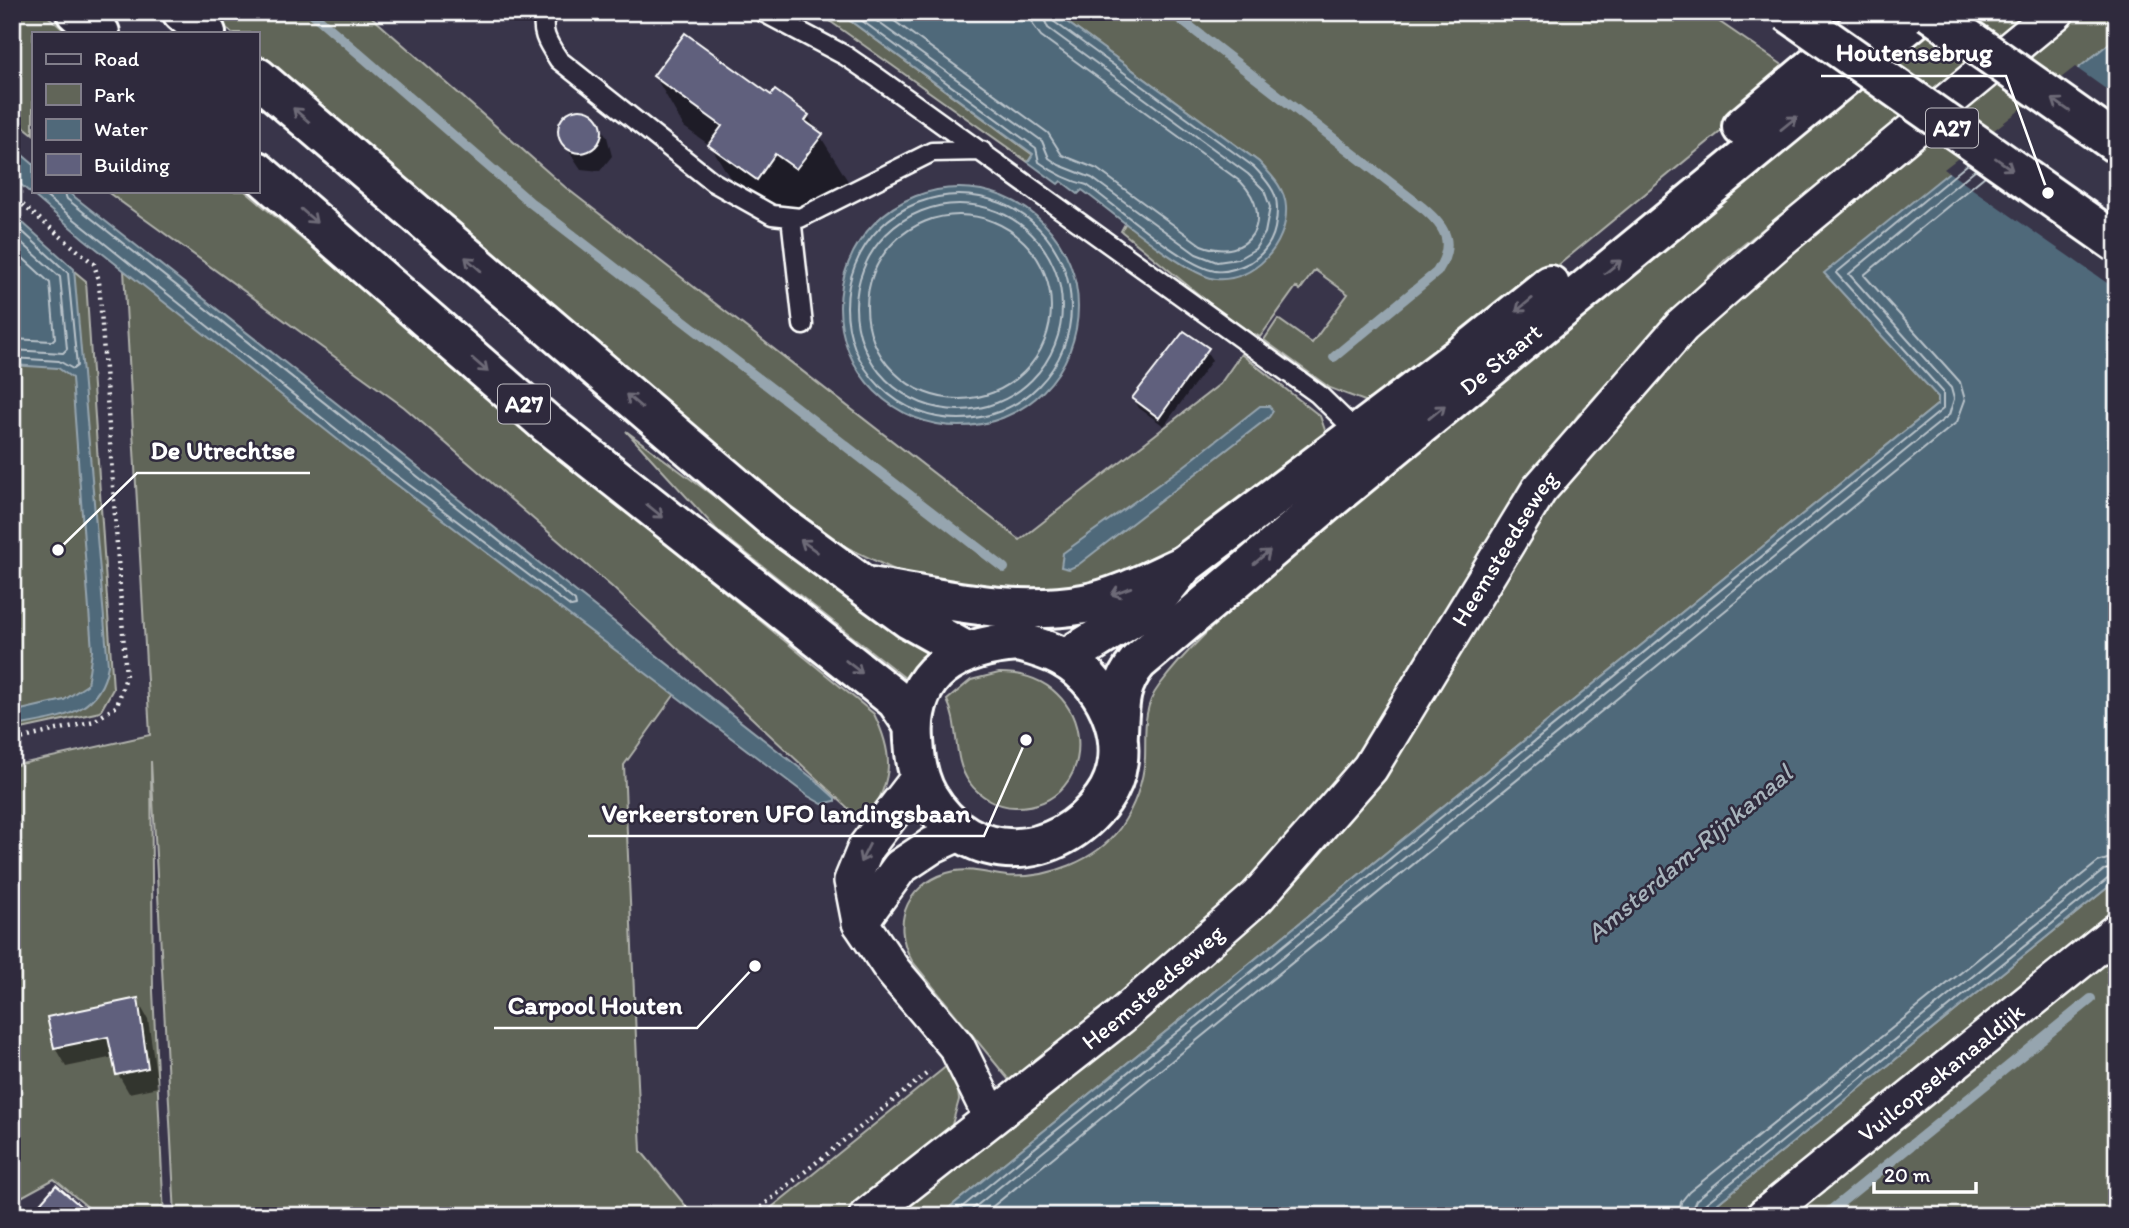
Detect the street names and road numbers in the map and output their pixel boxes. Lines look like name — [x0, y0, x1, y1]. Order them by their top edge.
road number: A27 — [1926, 108, 1978, 148]
street label: De Staart — [1453, 317, 1547, 401]
road number: A27 — [498, 384, 550, 424]
street label: Heemsteedseweg — [1445, 464, 1564, 631]
street label: Heemsteedseweg — [1075, 918, 1230, 1056]
street label: Vuilcopsekanaaldijk — [1852, 996, 2030, 1148]

